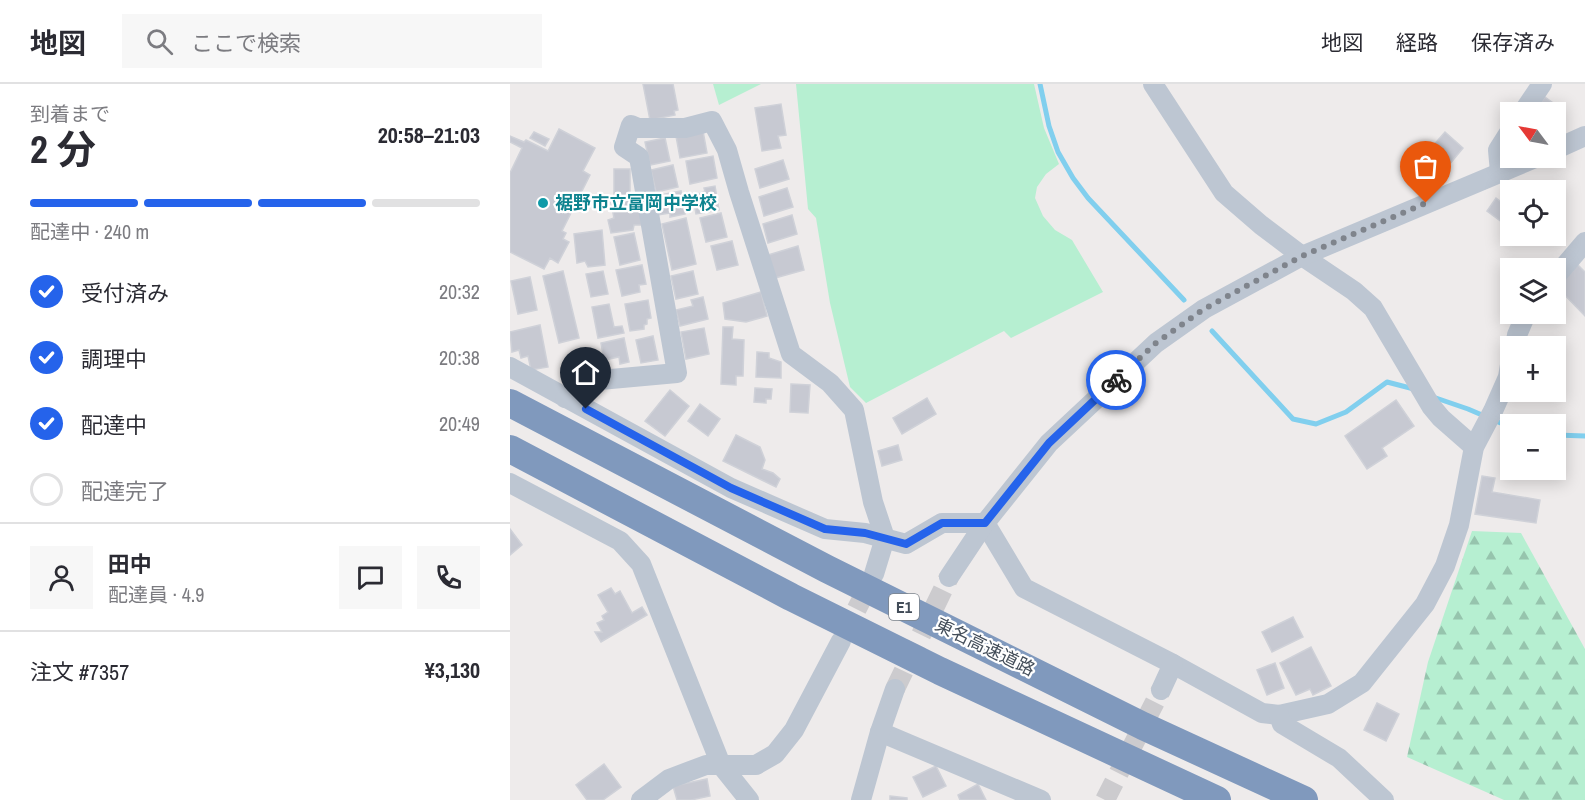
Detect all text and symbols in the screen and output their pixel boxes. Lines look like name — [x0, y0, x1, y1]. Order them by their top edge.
search box — [122, 14, 542, 68]
text: 地図 — [30, 24, 86, 62]
icon: search — [143, 25, 176, 58]
text: ここで検索 — [191, 28, 301, 58]
text: 地図 — [1321, 28, 1363, 57]
text: 経路 — [1396, 28, 1438, 57]
text: 保存済み — [1471, 28, 1555, 57]
text: 到着まで — [30, 100, 110, 127]
north arrow — [1500, 102, 1566, 168]
map controls — [1500, 102, 1566, 480]
text: 20:58–21:03 — [378, 120, 480, 150]
text: 2 分 — [30, 123, 96, 175]
pin — [1400, 141, 1451, 203]
icon: bag — [1409, 150, 1442, 183]
button: locate — [1500, 180, 1566, 246]
place label: 裾野市立富岡中学校 — [555, 190, 717, 215]
marker: 裾野市立富岡中学校 — [536, 196, 550, 210]
text: 配達中 · 240 m — [30, 218, 149, 245]
button: layers — [1500, 258, 1566, 324]
icon: check — [30, 275, 63, 308]
text: 受付済み — [81, 278, 169, 308]
text: 20:32 — [439, 278, 480, 305]
button: + — [1500, 336, 1566, 402]
icon: check — [30, 341, 63, 374]
text: 調理中 — [81, 344, 147, 374]
text: 20:38 — [439, 344, 480, 371]
pin — [560, 347, 611, 409]
courier — [1086, 350, 1146, 410]
icon: home — [569, 356, 602, 389]
icon: bike — [1100, 364, 1133, 397]
icon: check — [30, 407, 63, 440]
text: 配達中 — [81, 410, 147, 440]
text: 20:49 — [439, 410, 480, 437]
button: − — [1500, 414, 1566, 480]
text: 配達完了 — [81, 476, 169, 506]
button: person — [30, 546, 93, 609]
button: chat — [339, 546, 402, 609]
button: phone — [417, 546, 480, 609]
text: 田中 — [108, 549, 152, 579]
text: 配達員 · 4.9 — [108, 581, 204, 608]
road number: E1 — [889, 594, 919, 620]
street label: 東名高速道路 — [931, 612, 1039, 681]
text: ¥3,130 — [425, 655, 480, 685]
text: 注文 #7357 — [30, 657, 129, 687]

